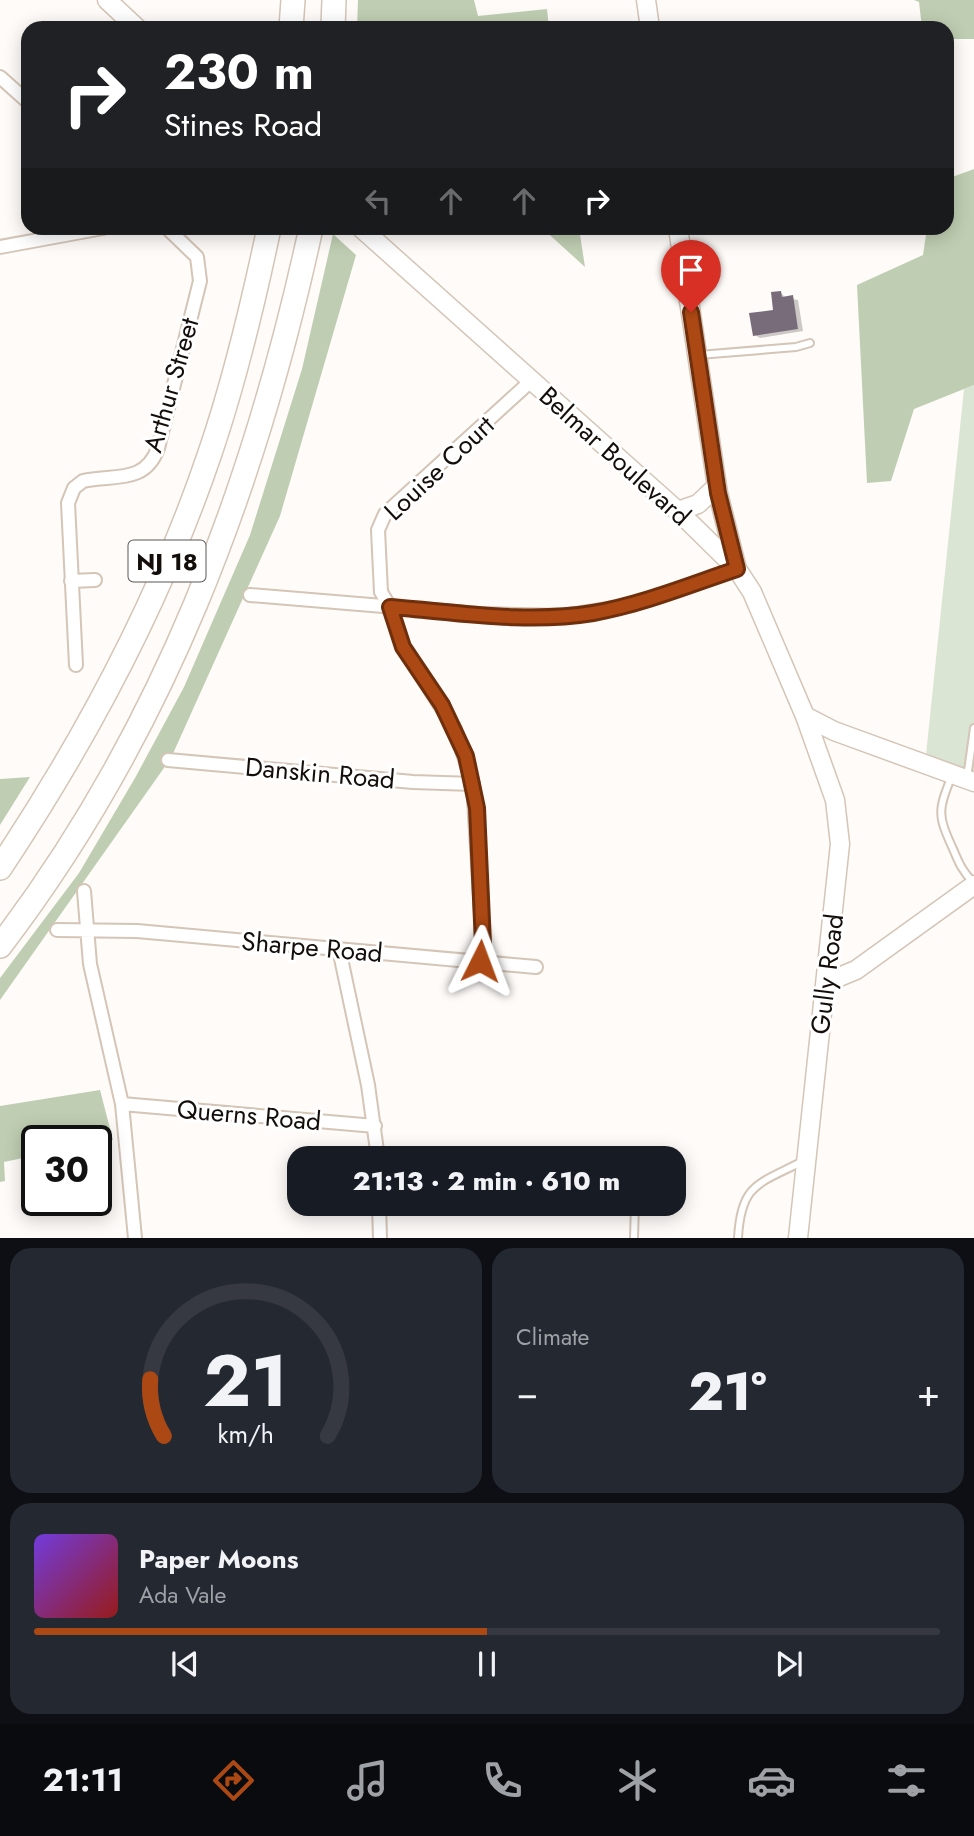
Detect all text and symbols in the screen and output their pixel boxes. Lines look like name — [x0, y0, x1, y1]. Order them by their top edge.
text: 230 m — [164, 37, 314, 107]
icon: right — [49, 49, 140, 140]
text: Stines Road — [164, 102, 322, 148]
icon: left — [359, 182, 397, 220]
icon: ahead — [432, 182, 470, 220]
icon: ahead — [505, 182, 543, 220]
icon: right — [578, 182, 616, 220]
pin — [661, 240, 721, 312]
icon: arrive — [672, 251, 710, 289]
street label: Arthur Street — [134, 313, 209, 457]
street label: Belmar Boulevard — [531, 378, 699, 534]
street label: Louise Court — [375, 406, 503, 529]
road number: NJ 18 — [128, 540, 206, 582]
street label: Danskin Road — [244, 748, 396, 798]
street label: Gully Road — [801, 912, 853, 1036]
street label: Sharpe Road — [240, 922, 384, 972]
position arrow — [443, 924, 517, 998]
street label: Querns Road — [175, 1090, 323, 1140]
speed limit sign: 30 — [21, 1125, 112, 1216]
text: 21:13 · 2 min · 610 m — [353, 1162, 620, 1200]
text: Climate — [516, 1320, 589, 1354]
text: 21 — [204, 1329, 288, 1434]
text: 21° — [688, 1354, 767, 1430]
text: − — [516, 1365, 538, 1420]
text: + — [917, 1365, 940, 1420]
text: km/h — [218, 1416, 274, 1452]
text: Paper Moons — [139, 1540, 299, 1578]
text: Ada Vale — [139, 1578, 226, 1612]
icon: previous — [166, 1645, 204, 1683]
icon: pause — [468, 1645, 506, 1683]
icon: next — [770, 1645, 808, 1683]
icon: directions — [209, 1756, 258, 1805]
icon: music — [343, 1756, 392, 1805]
icon: phone — [478, 1756, 527, 1805]
icon: climate — [613, 1756, 662, 1805]
icon: car — [747, 1756, 796, 1805]
icon: filters — [882, 1756, 931, 1805]
text: 21:11 — [43, 1757, 123, 1803]

